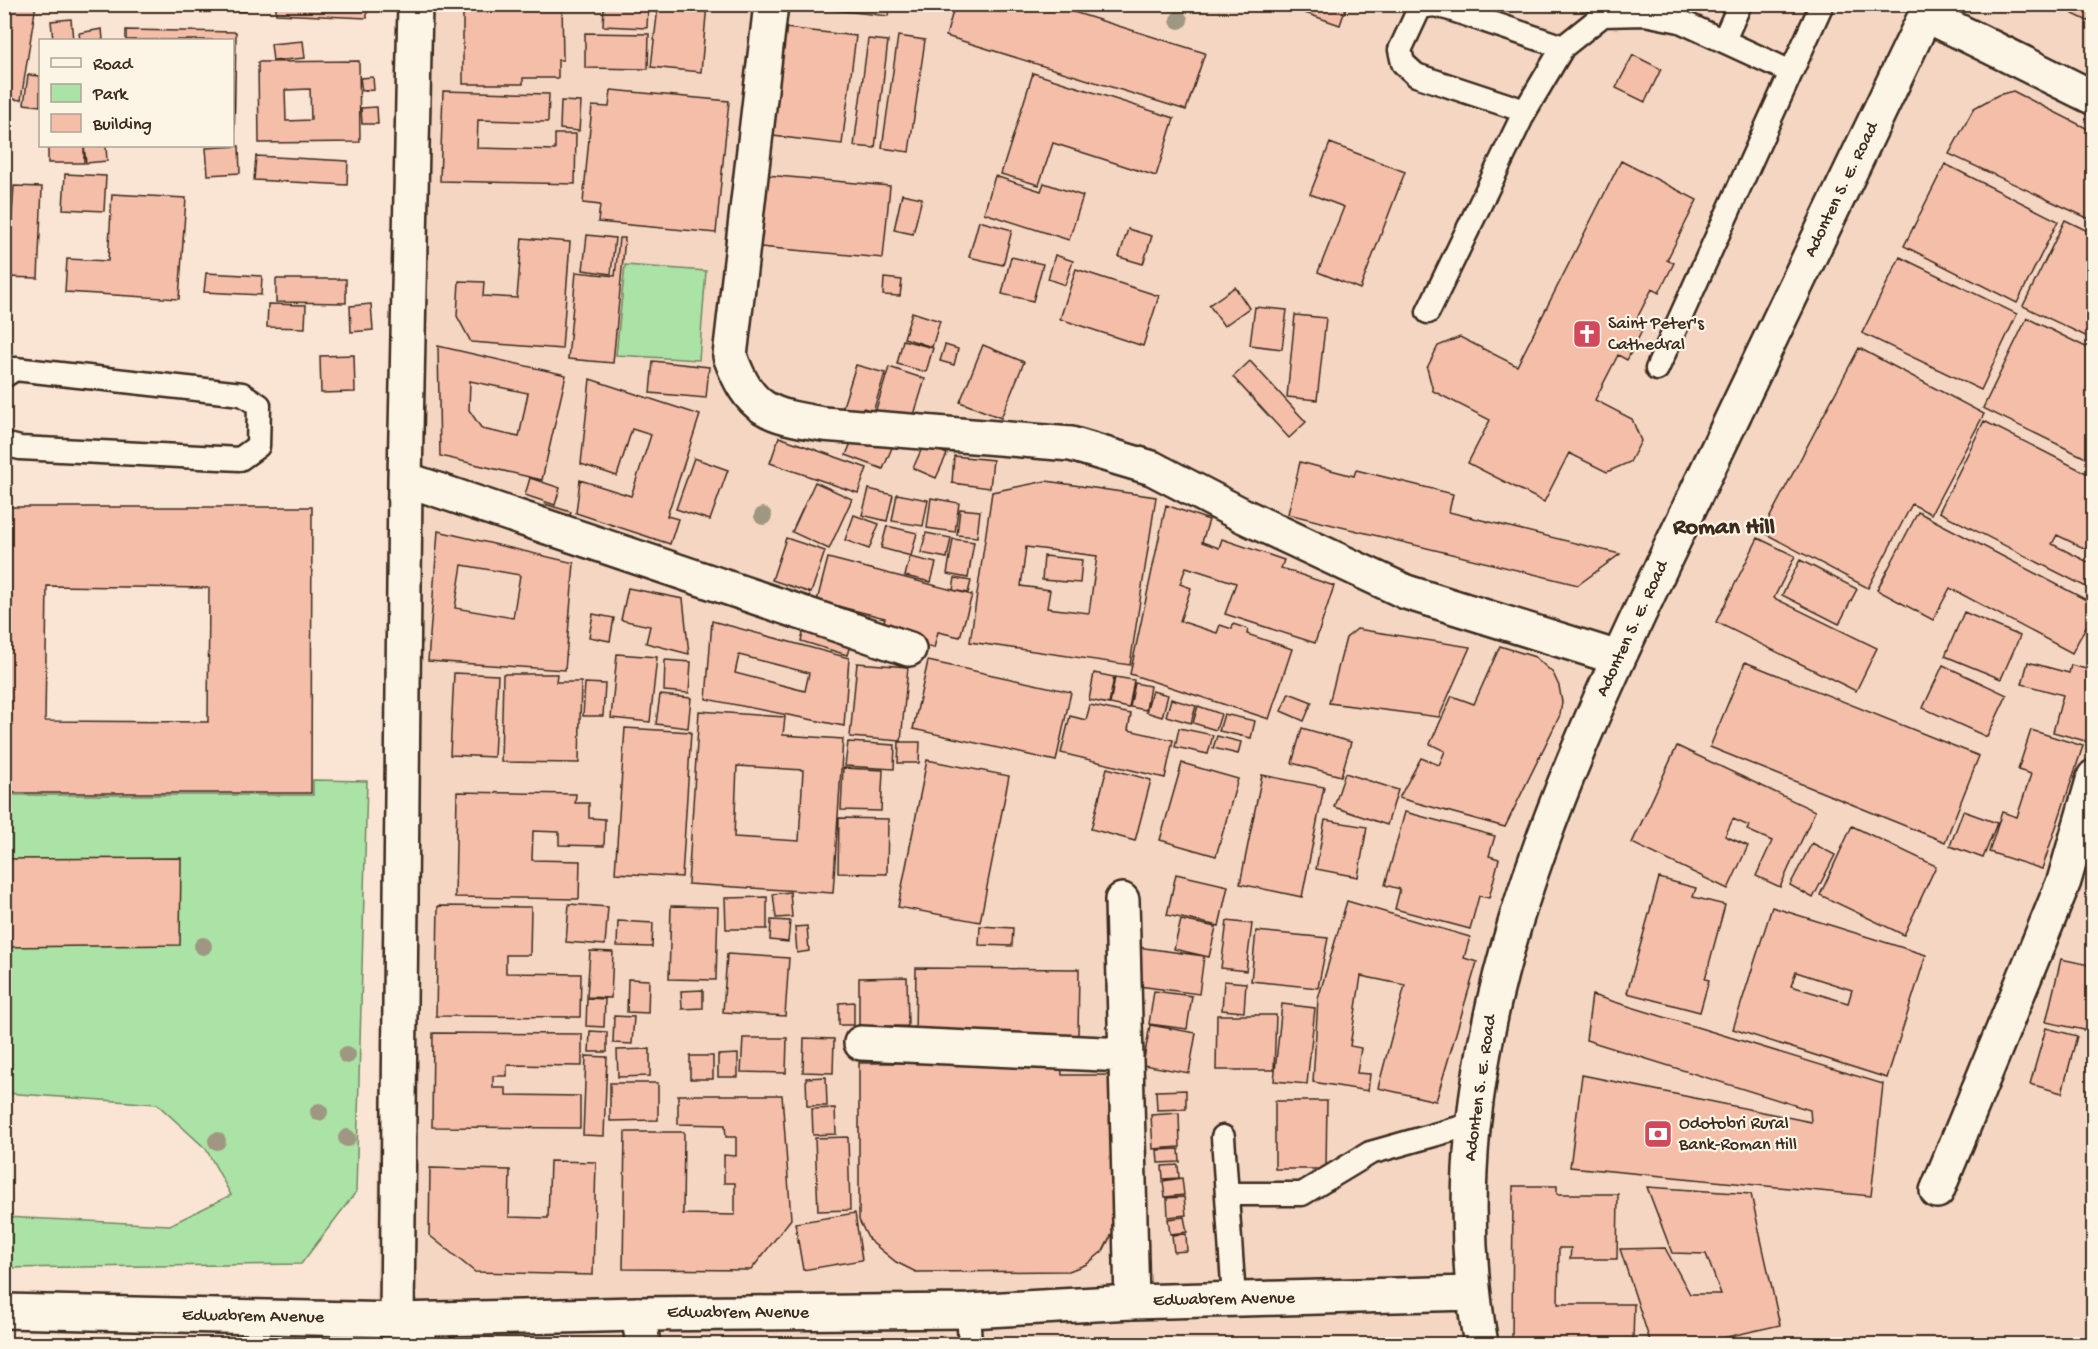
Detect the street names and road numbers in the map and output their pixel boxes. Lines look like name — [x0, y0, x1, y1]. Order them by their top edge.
street label: Adonten S. E. Road — [1800, 118, 1884, 261]
street label: Adonten S. E. Road — [1592, 557, 1674, 700]
street label: Adonten S. E. Road — [1460, 1012, 1502, 1162]
street label: Edwabrem Avenue — [1153, 1288, 1296, 1312]
street label: Edwabrem Avenue — [667, 1303, 810, 1324]
street label: Edwabrem Avenue — [182, 1305, 325, 1329]

